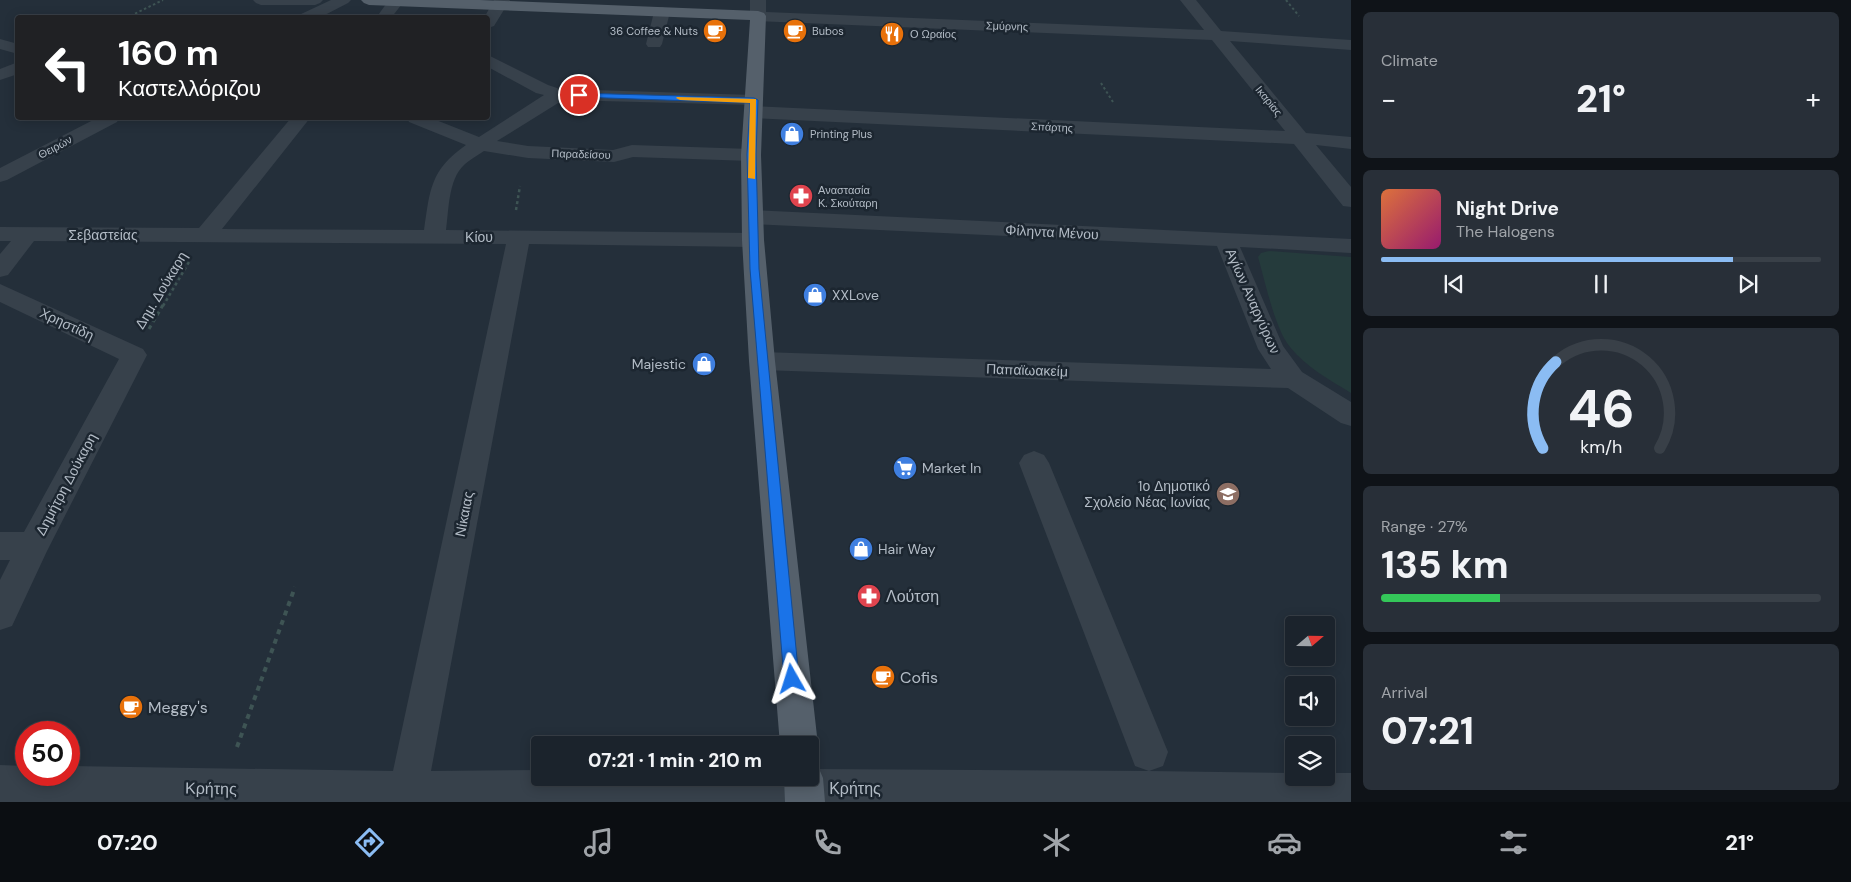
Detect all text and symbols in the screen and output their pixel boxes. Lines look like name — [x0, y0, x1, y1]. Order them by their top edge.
cafe icon: 36 Coffee & Nuts — [702, 18, 728, 44]
cafe icon: Bubos — [782, 18, 808, 44]
street label: Σμύρνης — [986, 18, 1028, 34]
restaurant icon: Ο Ωραίος — [879, 21, 905, 47]
place label: 36 Coffee & Nuts — [610, 24, 698, 38]
place label: Bubos — [812, 24, 844, 38]
place label: Ο Ωραίος — [910, 27, 956, 41]
text: 160 m — [118, 30, 219, 76]
icon: left — [35, 35, 100, 100]
text: Climate — [1381, 50, 1438, 71]
text: Καστελλόριζου — [118, 74, 261, 103]
pin — [558, 74, 600, 116]
text: 21° — [1576, 74, 1626, 124]
icon: arrive — [565, 81, 593, 109]
text: − — [1381, 81, 1396, 118]
text: + — [1806, 81, 1821, 118]
street label: Ικαρίας — [1252, 83, 1286, 119]
street label: Σπάρτης — [1031, 119, 1073, 135]
shop icon: Printing Plus — [779, 121, 805, 147]
place label: Printing Plus — [810, 127, 872, 141]
street label: Θειρών — [36, 132, 75, 162]
street label: Παραδείσου — [551, 146, 611, 162]
pharmacy icon: Αναστασία Κ. Σκούταρη — [788, 183, 814, 209]
place label: Αναστασία Κ. Σκούταρη — [818, 183, 878, 210]
text: Night Drive — [1456, 196, 1559, 221]
street label: Φίληντα Μένου — [1005, 221, 1099, 243]
text: The Halogens — [1456, 221, 1555, 242]
street label: Σεβαστείας — [68, 226, 138, 244]
street label: Κίου — [465, 228, 493, 246]
street label: Αγίων Αναργύρων — [1222, 245, 1284, 357]
street label: Δημ. Δούκαρη — [131, 248, 191, 332]
icon: previous — [1440, 270, 1468, 298]
icon: pause — [1587, 270, 1615, 298]
icon: next — [1734, 270, 1762, 298]
shop icon: XXLove — [802, 282, 828, 308]
place label: XXLove — [832, 286, 879, 304]
street label: Χρηστίδη — [37, 304, 97, 344]
shop icon: Majestic — [691, 351, 717, 377]
place label: Majestic — [632, 355, 686, 373]
street label: Παπαϊωακείμ — [986, 360, 1068, 380]
text: 46 — [1568, 375, 1634, 443]
street label: Δημήτρη Δούκαρη — [31, 430, 101, 538]
text: km/h — [1580, 435, 1622, 459]
supermarket icon: Market In — [892, 455, 918, 481]
place label: Market In — [922, 459, 981, 477]
place label: 1ο Δημοτικό Σχολείο Νέας Ιωνίας — [1084, 477, 1210, 511]
school or university icon: 1ο Δημοτικό Σχολείο Νέας Ιωνίας — [1215, 481, 1241, 507]
street label: Νίκαιας — [451, 489, 477, 538]
text: Range · 27% — [1381, 516, 1468, 537]
shop icon: Hair Way — [848, 536, 874, 562]
place label: Hair Way — [878, 540, 936, 558]
text: 135 km — [1381, 540, 1509, 590]
pharmacy icon: Λούτση — [856, 583, 882, 609]
place label: Λούτση — [886, 586, 939, 607]
north arrow — [1285, 616, 1335, 666]
map controls — [1285, 616, 1335, 786]
position arrow — [765, 652, 817, 704]
cafe icon: Cofis — [870, 664, 896, 690]
place label: Cofis — [900, 667, 938, 688]
button: sound — [1285, 676, 1335, 726]
text: Arrival — [1381, 682, 1428, 703]
cafe icon: Meggy's — [118, 694, 144, 720]
place label: Meggy's — [148, 697, 208, 718]
text: 07:21 — [1381, 706, 1474, 756]
speed limit sign: 50 — [15, 721, 80, 786]
button: layers — [1285, 736, 1335, 786]
text: 07:21 · 1 min · 210 m — [588, 748, 762, 773]
street label: Κρήτης — [185, 778, 237, 799]
street label: Κρήτης — [829, 778, 881, 799]
icon: directions — [352, 825, 387, 860]
icon: music — [581, 825, 616, 860]
icon: phone — [810, 825, 845, 860]
icon: climate — [1039, 825, 1074, 860]
icon: car — [1267, 825, 1302, 860]
icon: filters — [1496, 825, 1531, 860]
text: 07:20 — [97, 828, 158, 857]
text: 21° — [1725, 828, 1754, 857]

